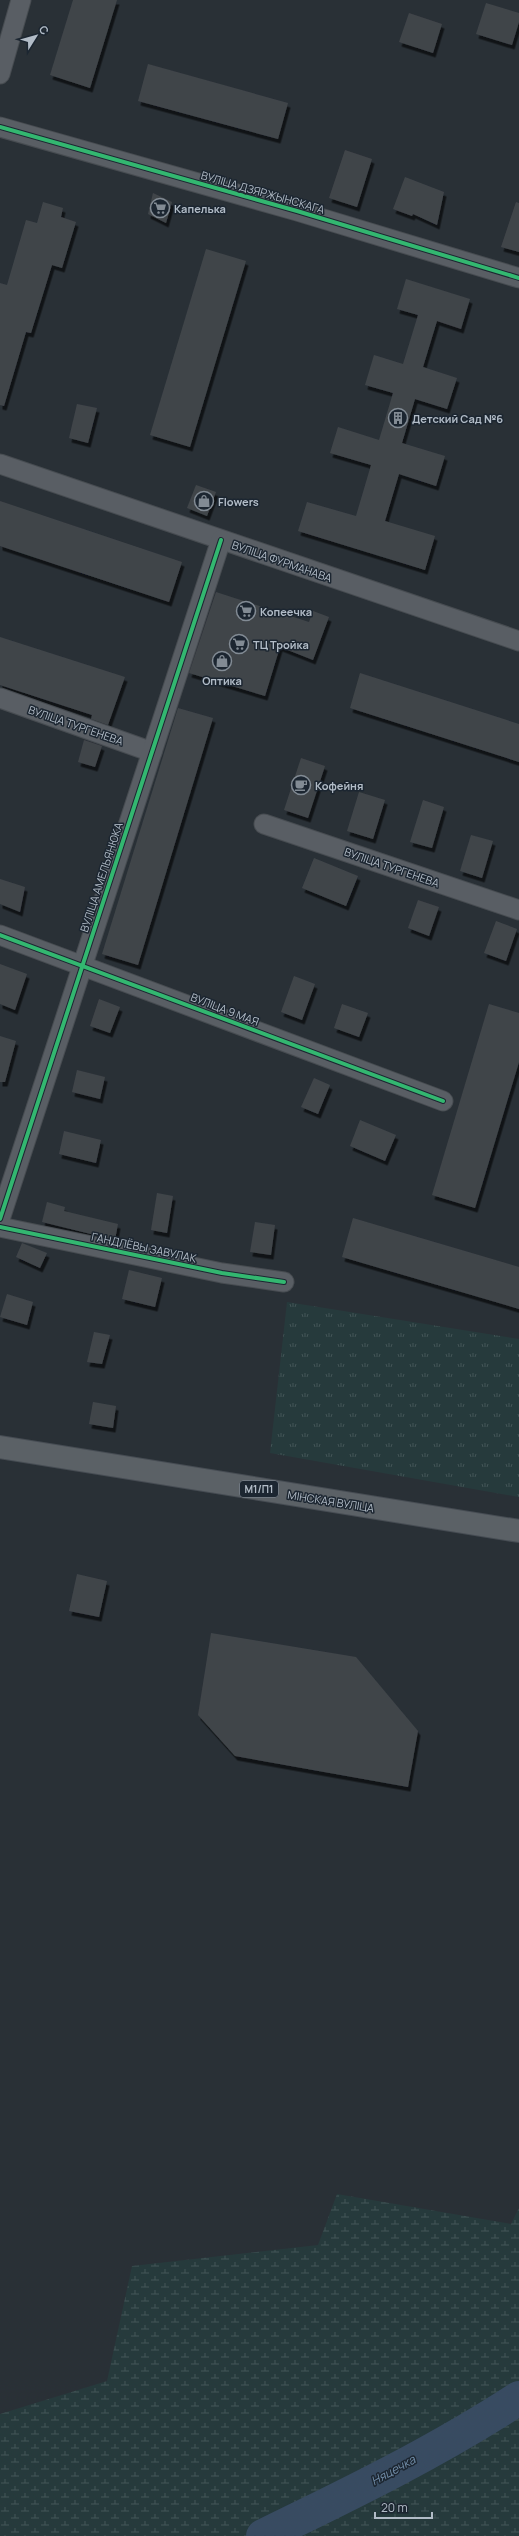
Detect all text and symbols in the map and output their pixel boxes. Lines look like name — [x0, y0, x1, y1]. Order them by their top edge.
north arrow — [16, 16, 56, 56]
text: С — [36, 22, 53, 37]
street label: ВУЛІЦА ДЗЯРЖЫНСКАГА — [199, 167, 327, 217]
supermarket icon: Капелька — [149, 197, 171, 219]
place label: Капелька — [174, 201, 226, 216]
building icon: Детский Сад №6 — [387, 407, 409, 429]
place label: Детский Сад №6 — [412, 411, 503, 426]
shop icon: Flowers — [193, 490, 215, 512]
place label: Flowers — [218, 494, 259, 509]
street label: ВУЛІЦА ФУРМАНАВА — [230, 537, 334, 585]
supermarket icon: Копеечка — [235, 600, 257, 622]
place label: Копеечка — [260, 604, 312, 619]
supermarket icon: ТЦ Тройка — [228, 633, 250, 655]
place label: ТЦ Тройка — [253, 637, 309, 652]
shop icon: Оптика — [211, 650, 233, 672]
place label: Оптика — [202, 673, 242, 688]
street label: ВУЛІЦА ТУРГЕНЕВА — [27, 702, 125, 748]
cafe icon: Кофейня — [290, 774, 312, 796]
place label: Кофейня — [315, 778, 363, 793]
street label: ВУЛІЦА АМЕЛЬЯНЮКА — [76, 820, 126, 934]
street label: ВУЛІЦА ТУРГЕНЕВА — [343, 844, 441, 890]
street label: ВУЛІЦА 9 МАЯ — [189, 989, 261, 1029]
street label: ГАНДЛЁВЫ ЗАВУЛАК — [90, 1229, 198, 1266]
road number: М1/П1 — [240, 1481, 278, 1497]
street label: МІНСКАЯ ВУЛІЦА — [287, 1487, 375, 1515]
water label: Няцечка — [368, 2450, 419, 2489]
scale bar — [375, 2494, 432, 2520]
text: 20 m — [381, 2499, 408, 2516]

